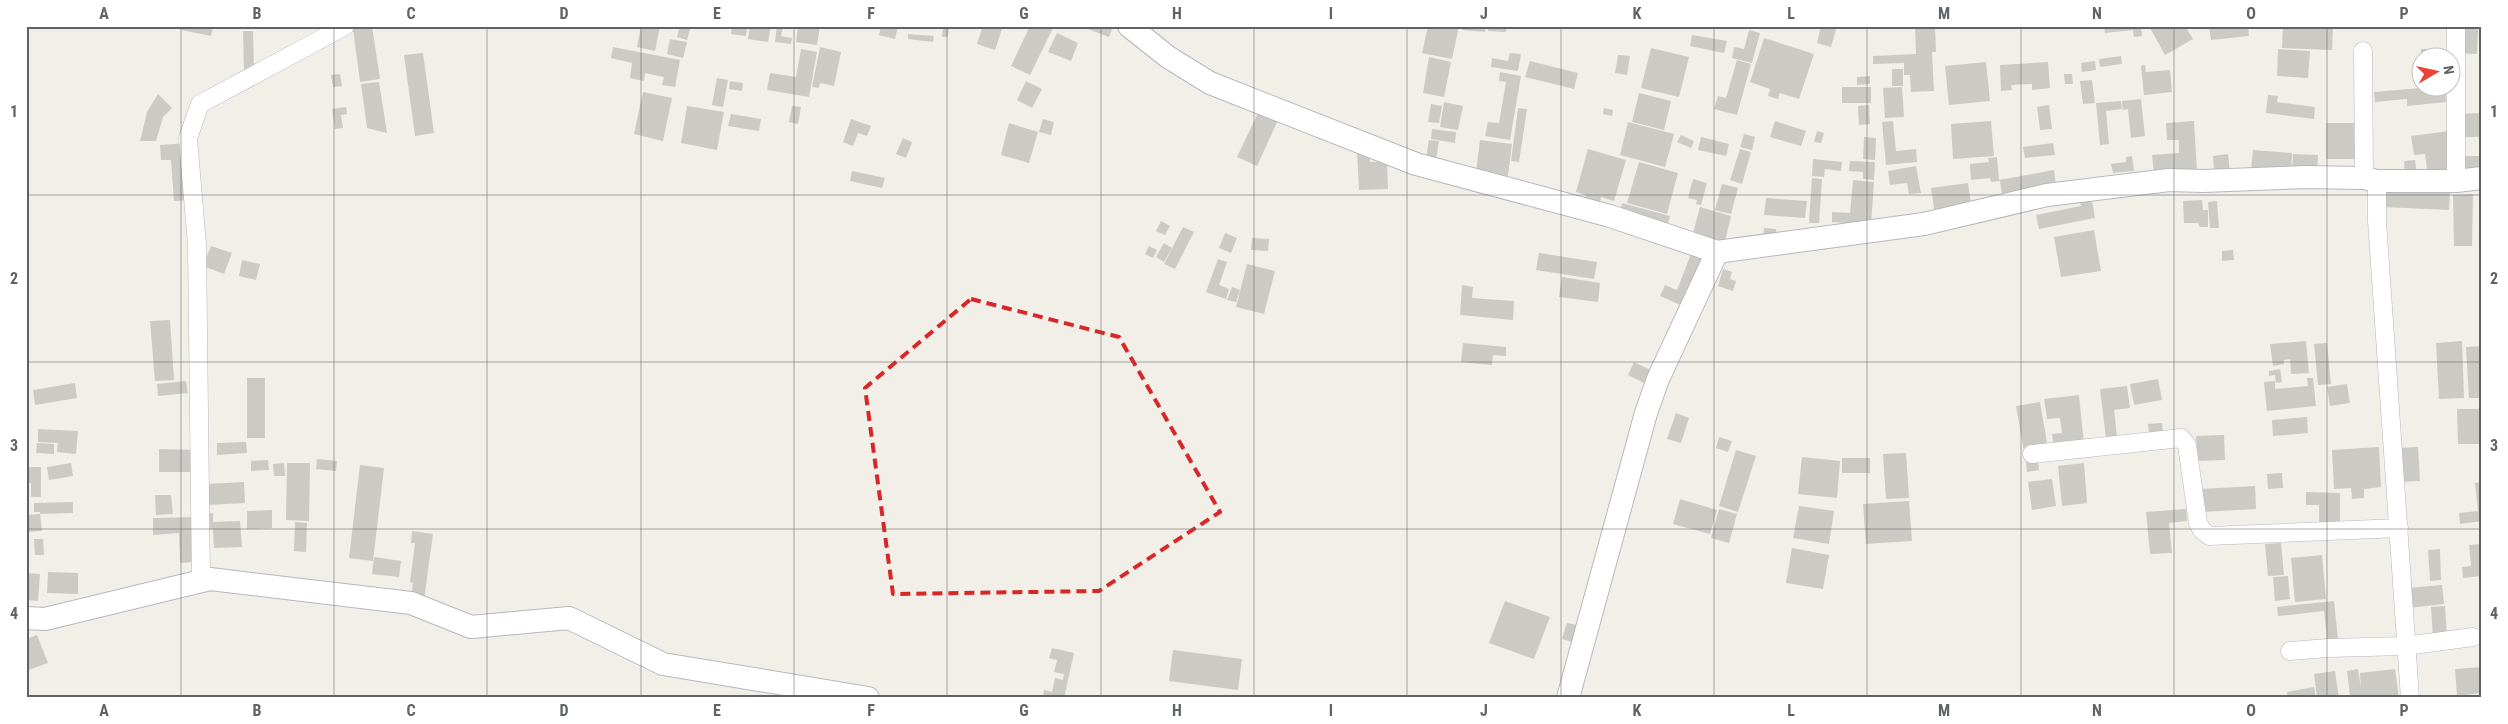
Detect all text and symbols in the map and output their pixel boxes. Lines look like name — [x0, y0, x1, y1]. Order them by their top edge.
text: A — [99, 4, 109, 23]
text: B — [253, 4, 262, 23]
text: C — [406, 4, 416, 23]
text: D — [559, 4, 569, 23]
text: E — [713, 4, 721, 23]
text: F — [867, 4, 875, 23]
text: G — [1019, 4, 1029, 23]
text: H — [1172, 4, 1182, 23]
text: I — [1329, 4, 1333, 23]
text: J — [1480, 4, 1488, 23]
text: K — [1633, 4, 1642, 23]
text: L — [1787, 4, 1795, 23]
text: M — [1938, 4, 1950, 23]
text: N — [2092, 4, 2102, 23]
text: O — [2246, 4, 2256, 23]
text: P — [2399, 4, 2409, 23]
north arrow — [2410, 48, 2460, 98]
text: N — [2440, 64, 2457, 75]
text: 1 — [10, 102, 18, 121]
text: 1 — [2490, 102, 2498, 121]
text: 2 — [10, 269, 18, 288]
text: 2 — [2490, 269, 2498, 288]
text: 3 — [10, 436, 18, 455]
text: 3 — [2490, 436, 2498, 455]
text: 4 — [10, 604, 18, 623]
text: 4 — [2490, 604, 2498, 623]
text: A — [99, 701, 109, 720]
text: B — [253, 701, 262, 720]
text: C — [406, 701, 416, 720]
text: D — [559, 701, 569, 720]
text: E — [713, 701, 721, 720]
text: F — [867, 701, 875, 720]
text: G — [1019, 701, 1029, 720]
text: H — [1172, 701, 1182, 720]
text: I — [1329, 701, 1333, 720]
text: J — [1480, 701, 1488, 720]
text: K — [1633, 701, 1642, 720]
text: L — [1787, 701, 1795, 720]
text: M — [1938, 701, 1950, 720]
text: N — [2092, 701, 2102, 720]
text: O — [2246, 701, 2256, 720]
text: P — [2399, 701, 2409, 720]

